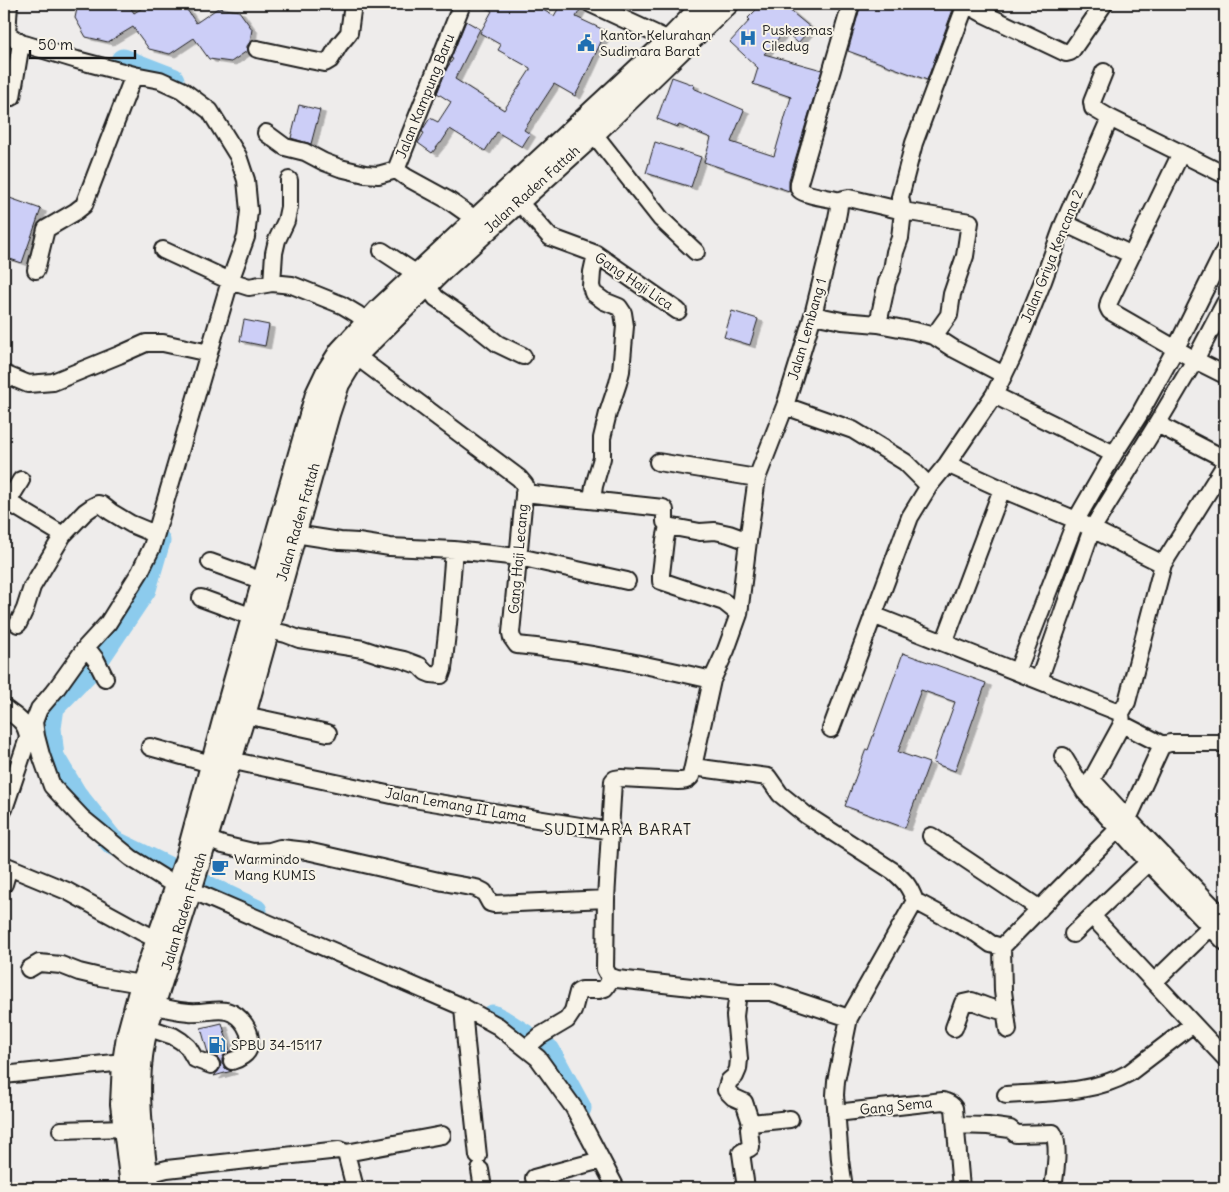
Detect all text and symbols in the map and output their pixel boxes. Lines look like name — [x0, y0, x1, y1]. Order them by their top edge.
place label: Puskesmas Ciledug — [762, 21, 833, 55]
place label: Kantor Kelurahan Sudimara Barat — [600, 26, 711, 60]
scale bar — [30, 28, 135, 60]
hospital icon: Puskesmas Ciledug — [738, 28, 758, 48]
street label: Jalan Kampung Baru — [392, 31, 458, 161]
public building icon: Kantor Kelurahan Sudimara Barat — [576, 33, 596, 53]
text: 50 m — [38, 35, 73, 54]
street label: Jalan Raden Fattah — [481, 141, 583, 237]
street label: Jalan Griya Kencana 2 — [1017, 187, 1087, 325]
street label: Gang Haji Lica — [591, 248, 677, 314]
street label: Jalan Lembang 1 — [784, 276, 830, 382]
street label: Jalan Raden Fattah — [272, 461, 324, 583]
street label: Gang Haji Lecang — [504, 503, 532, 615]
street label: Jalan Lemang II Lama — [384, 784, 528, 826]
district label: SUDIMARA BARAT — [544, 819, 692, 839]
street label: Jalan Raden Fattah — [158, 850, 210, 972]
place label: Warmindo Mang KUMIS — [234, 850, 316, 884]
cafe icon: Warmindo Mang KUMIS — [210, 857, 230, 877]
fuel station icon: SPBU 34-15117 — [207, 1035, 227, 1055]
place label: SPBU 34-15117 — [231, 1036, 322, 1054]
street label: Gang Sema — [859, 1093, 933, 1119]

